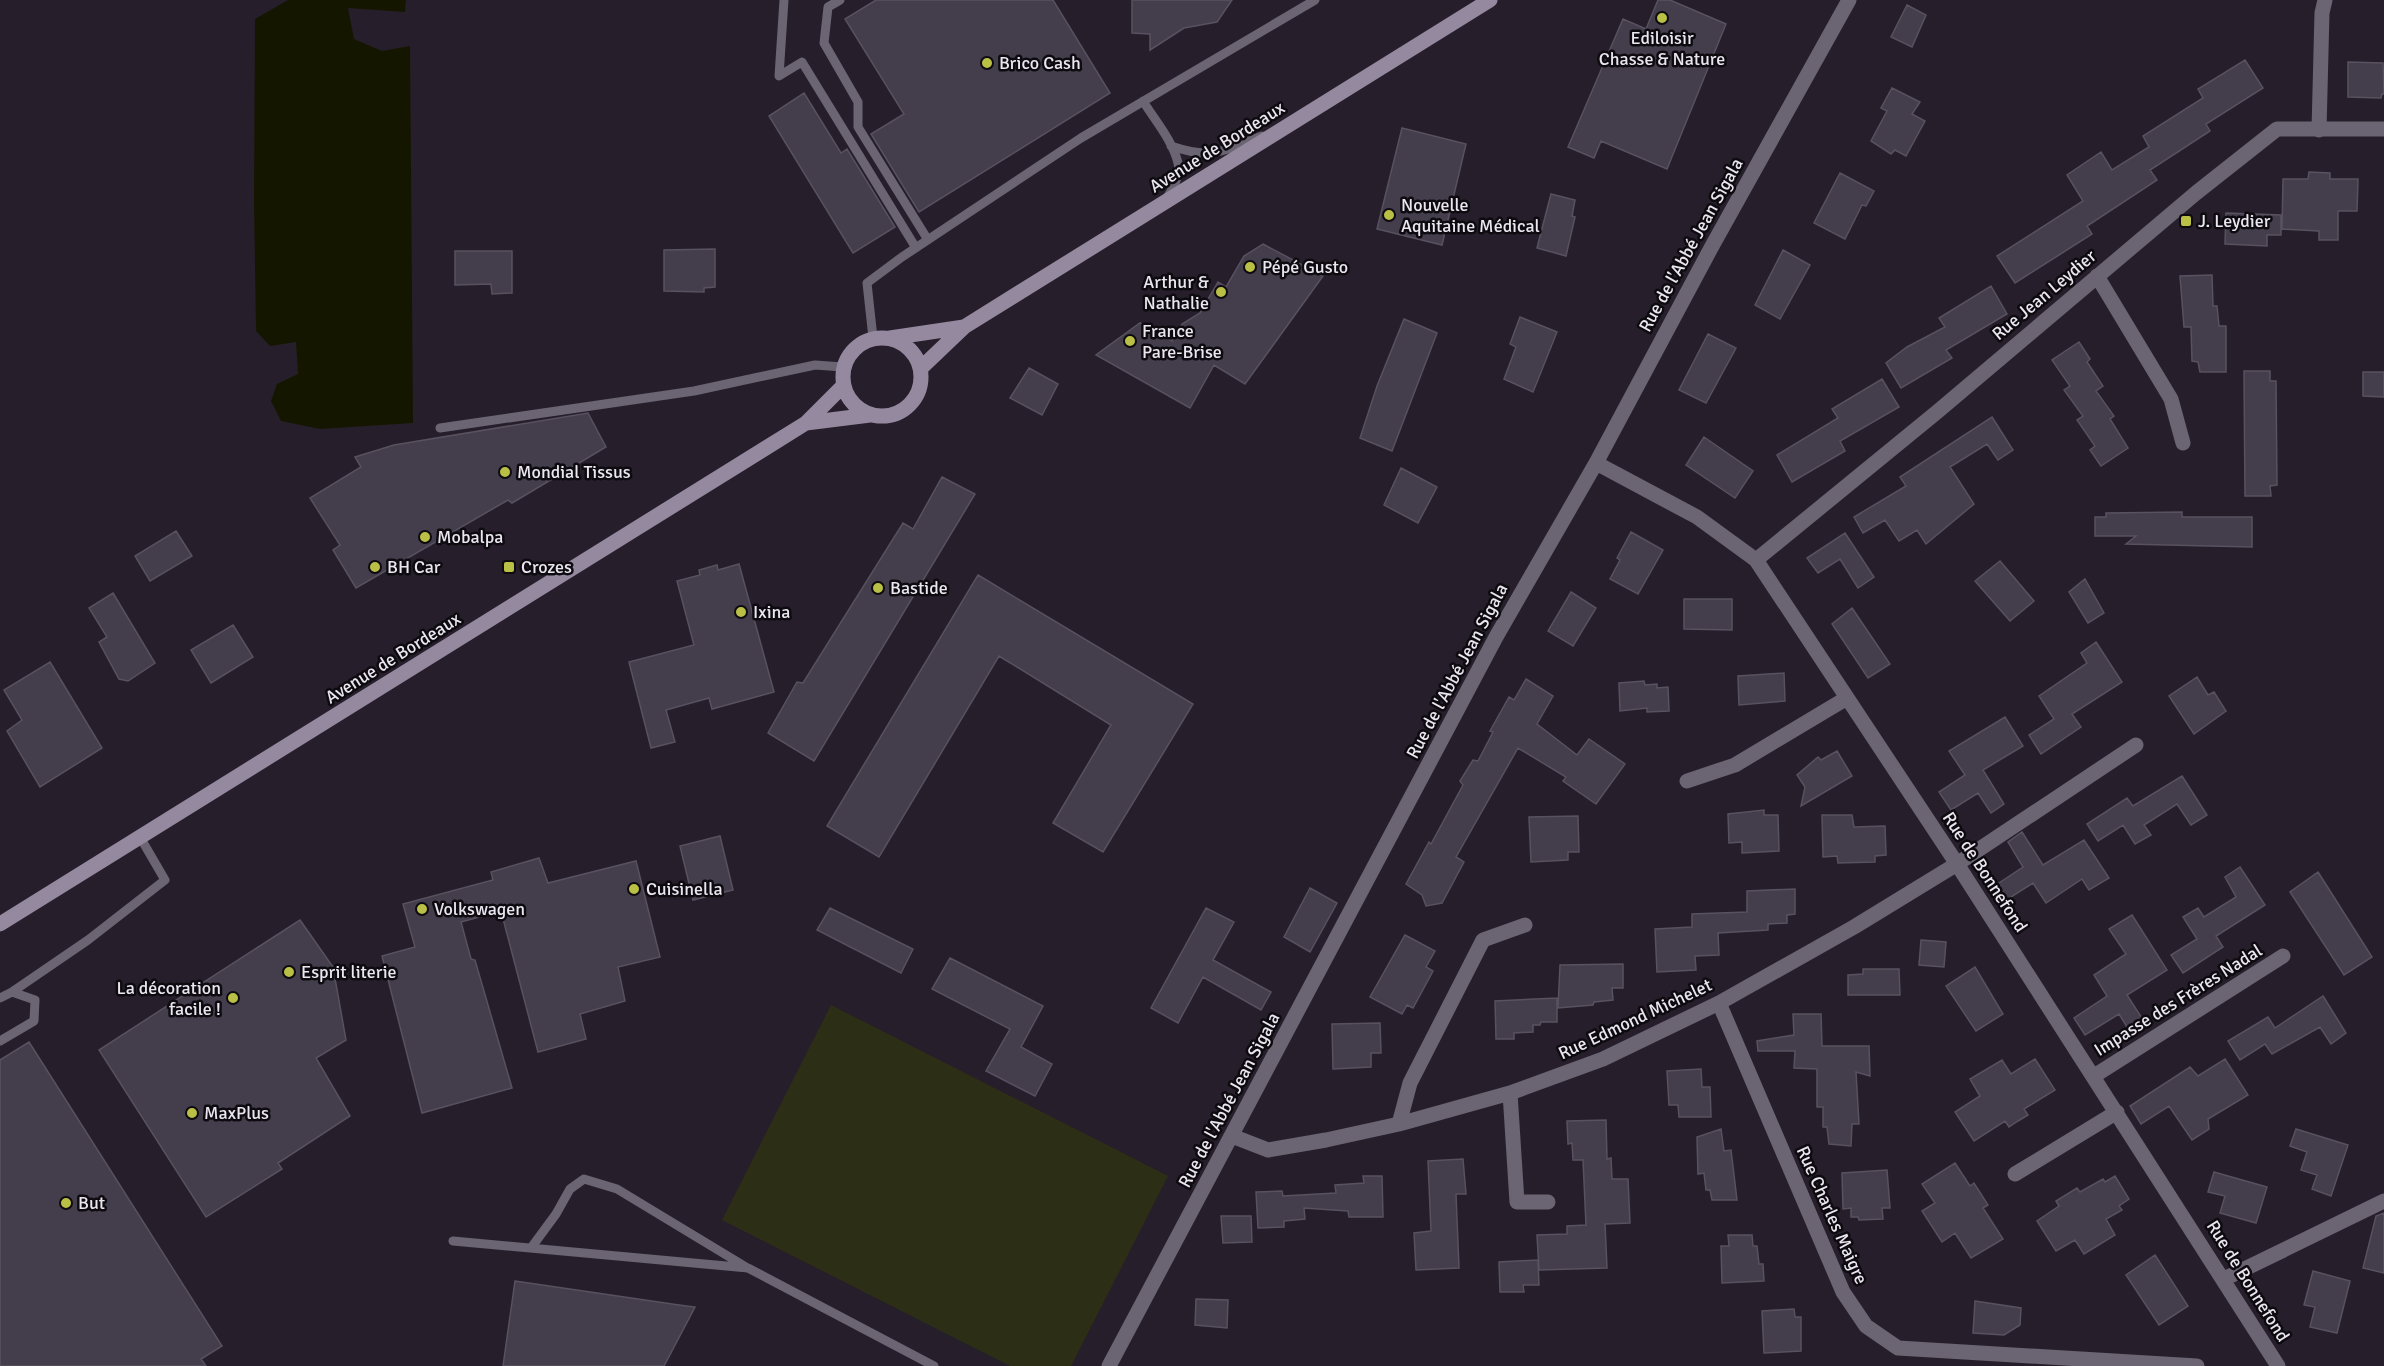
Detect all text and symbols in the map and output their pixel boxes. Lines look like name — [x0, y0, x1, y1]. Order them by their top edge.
marker: Ediloisir Chasse & Nature — [1655, 11, 1669, 25]
place label: Ediloisir Chasse & Nature — [1599, 27, 1725, 70]
place label: Brico Cash — [999, 52, 1081, 74]
marker: Brico Cash — [980, 56, 994, 70]
street label: Avenue de Bordeaux — [1145, 96, 1289, 197]
street label: Rue de l'Abbé Jean Sigala — [1634, 154, 1748, 336]
place label: Nouvelle Aquitaine Médical — [1401, 194, 1540, 237]
marker: Nouvelle Aquitaine Médical — [1382, 208, 1396, 222]
place label: J. Leydier — [2198, 210, 2271, 232]
marker: J. Leydier — [2179, 214, 2193, 228]
street label: Rue Jean Leydier — [1987, 245, 2101, 345]
place label: Pépé Gusto — [1262, 256, 1348, 278]
marker: Pépé Gusto — [1243, 260, 1257, 274]
place label: Arthur & Nathalie — [1143, 271, 1209, 314]
marker: Arthur & Nathalie — [1214, 285, 1228, 299]
place label: France Pare-Brise — [1142, 320, 1222, 363]
marker: France Pare-Brise — [1123, 334, 1137, 348]
place label: Mondial Tissus — [517, 461, 631, 483]
marker: Mondial Tissus — [498, 465, 512, 479]
place label: Mobalpa — [437, 526, 503, 548]
marker: Mobalpa — [418, 530, 432, 544]
place label: BH Car — [387, 556, 441, 578]
place label: Crozes — [521, 556, 572, 578]
marker: BH Car — [368, 560, 382, 574]
marker: Crozes — [502, 560, 516, 574]
place label: Bastide — [890, 577, 948, 599]
street label: Rue de l'Abbé Jean Sigala — [1402, 580, 1512, 762]
marker: Bastide — [871, 581, 885, 595]
place label: Ixina — [753, 601, 790, 623]
marker: Ixina — [734, 605, 748, 619]
street label: Avenue de Bordeaux — [321, 607, 465, 708]
street label: Rue de Bonnefond — [1938, 808, 2032, 936]
place label: Cuisinella — [646, 878, 723, 900]
marker: Cuisinella — [627, 882, 641, 896]
place label: Volkswagen — [434, 898, 525, 920]
marker: Volkswagen — [415, 902, 429, 916]
street label: Impasse des Frères Nadal — [2090, 939, 2266, 1061]
place label: Esprit literie — [301, 961, 397, 983]
marker: Esprit literie — [282, 965, 296, 979]
street label: Rue Edmond Michelet — [1555, 974, 1715, 1064]
place label: La décoration facile ! — [116, 977, 221, 1020]
marker: La décoration facile ! — [226, 991, 240, 1005]
street label: Rue de l'Abbé Jean Sigala — [1174, 1009, 1284, 1191]
place label: MaxPlus — [204, 1102, 269, 1124]
marker: MaxPlus — [185, 1106, 199, 1120]
street label: Rue Charles Maigre — [1792, 1143, 1872, 1287]
place label: But — [78, 1192, 105, 1214]
marker: But — [59, 1196, 73, 1210]
street label: Rue de Bonnefond — [2202, 1216, 2294, 1346]

